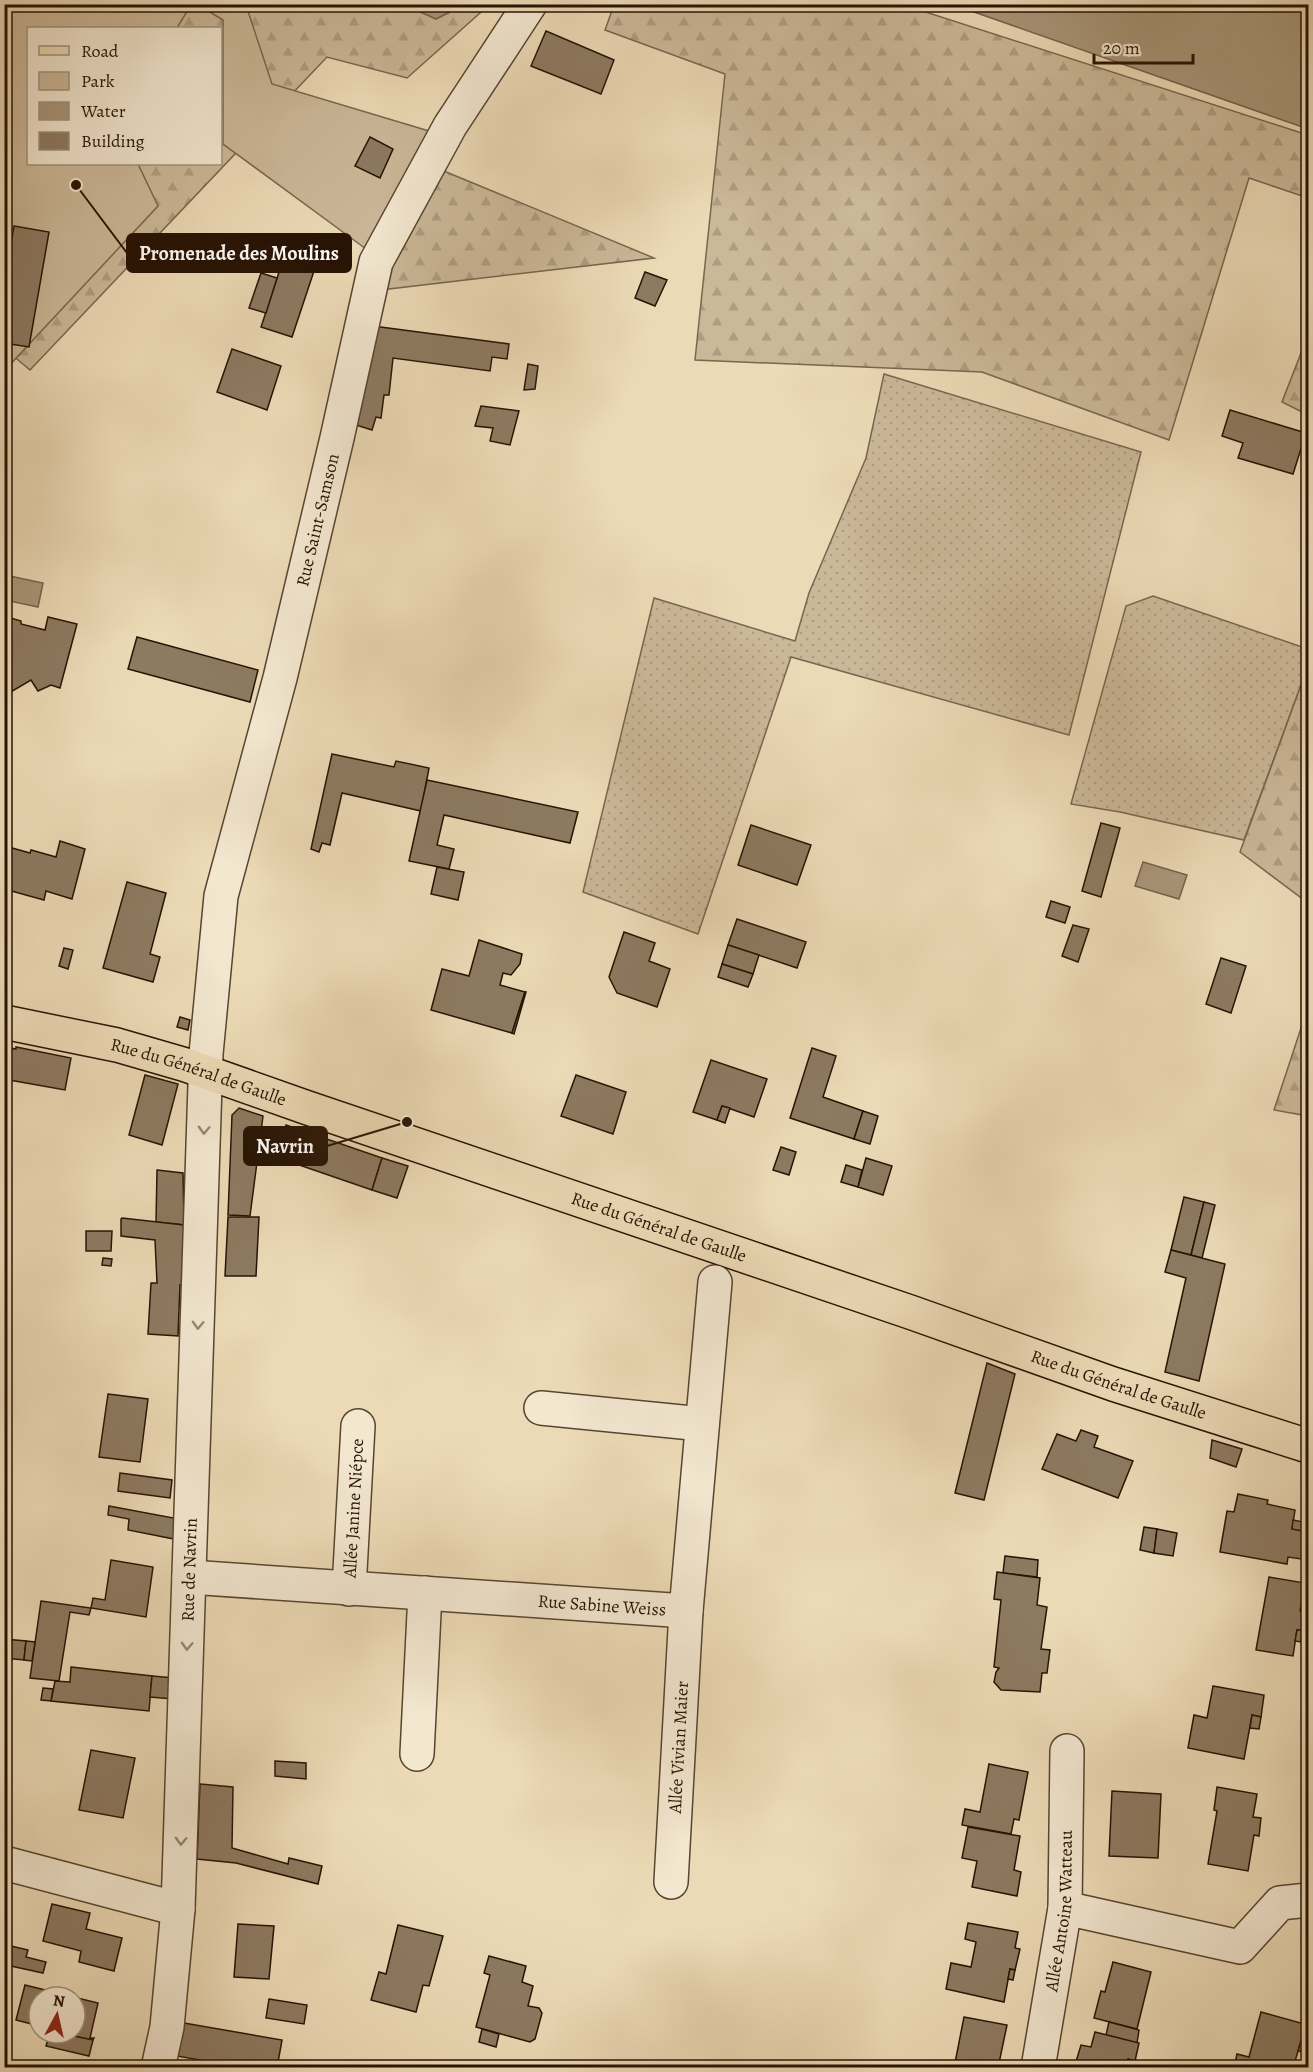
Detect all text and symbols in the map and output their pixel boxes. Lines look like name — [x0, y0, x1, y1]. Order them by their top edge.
legend — [27, 27, 222, 165]
scale bar — [1094, 27, 1193, 65]
text: 20 m — [1103, 36, 1140, 60]
text: Road — [81, 39, 119, 63]
text: Park — [81, 69, 115, 93]
text: Water — [80, 99, 126, 123]
text: Building — [81, 129, 145, 153]
callout: Promenade des Moulins — [127, 234, 351, 272]
text: Promenade des Moulins — [139, 240, 339, 267]
street label: Rue Saint-Samson — [290, 451, 345, 589]
street label: Rue du Général de Gaulle — [108, 1032, 290, 1112]
one-way arrow — [198, 1126, 211, 1135]
callout: Navrin — [244, 1127, 327, 1165]
text: Navrin — [256, 1133, 314, 1160]
street label: Rue du Général de Gaulle — [568, 1186, 750, 1268]
one-way arrow — [191, 1321, 204, 1330]
street label: Rue du Général de Gaulle — [1028, 1344, 1209, 1425]
street label: Allée Janine Niépce — [338, 1438, 369, 1580]
street label: Rue de Navrin — [175, 1517, 203, 1622]
street label: Rue Sabine Weiss — [537, 1589, 667, 1622]
one-way arrow — [181, 1641, 193, 1650]
street label: Allée Vivian Maier — [663, 1680, 694, 1815]
street label: Allée Antoine Watteau — [1039, 1830, 1078, 1994]
one-way arrow — [174, 1836, 187, 1845]
north arrow — [27, 1985, 87, 2045]
text: N — [52, 1989, 67, 2013]

